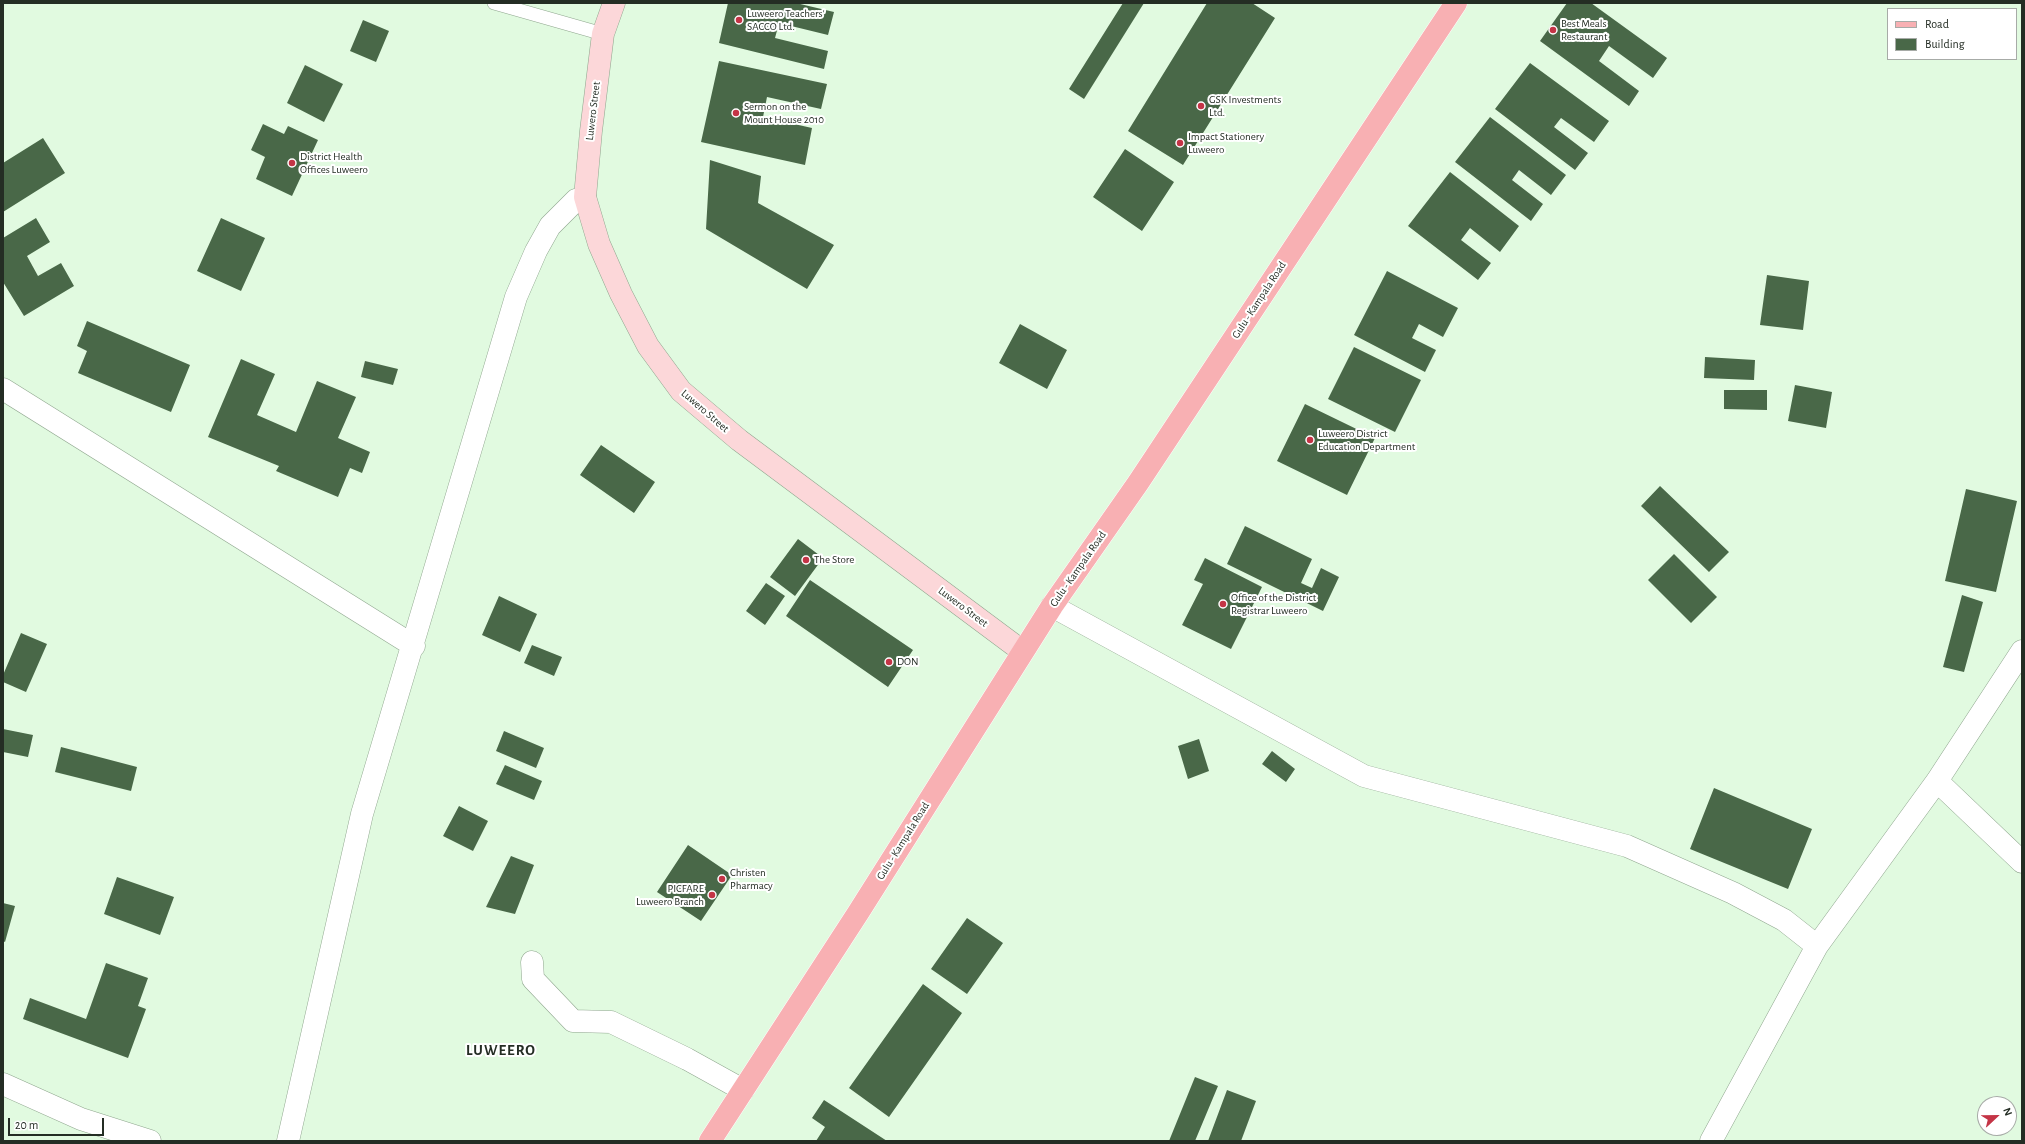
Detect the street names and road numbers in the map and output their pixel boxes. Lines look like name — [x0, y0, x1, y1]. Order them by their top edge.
street label: Luwero Street — [583, 81, 603, 141]
street label: Gulu - Kampala Road — [1229, 259, 1289, 341]
street label: Luwero Street — [678, 387, 732, 435]
street label: Gulu - Kampala Road — [1047, 529, 1109, 609]
street label: Luwero Street — [935, 584, 991, 630]
street label: Gulu - Kampala Road — [874, 800, 932, 882]

